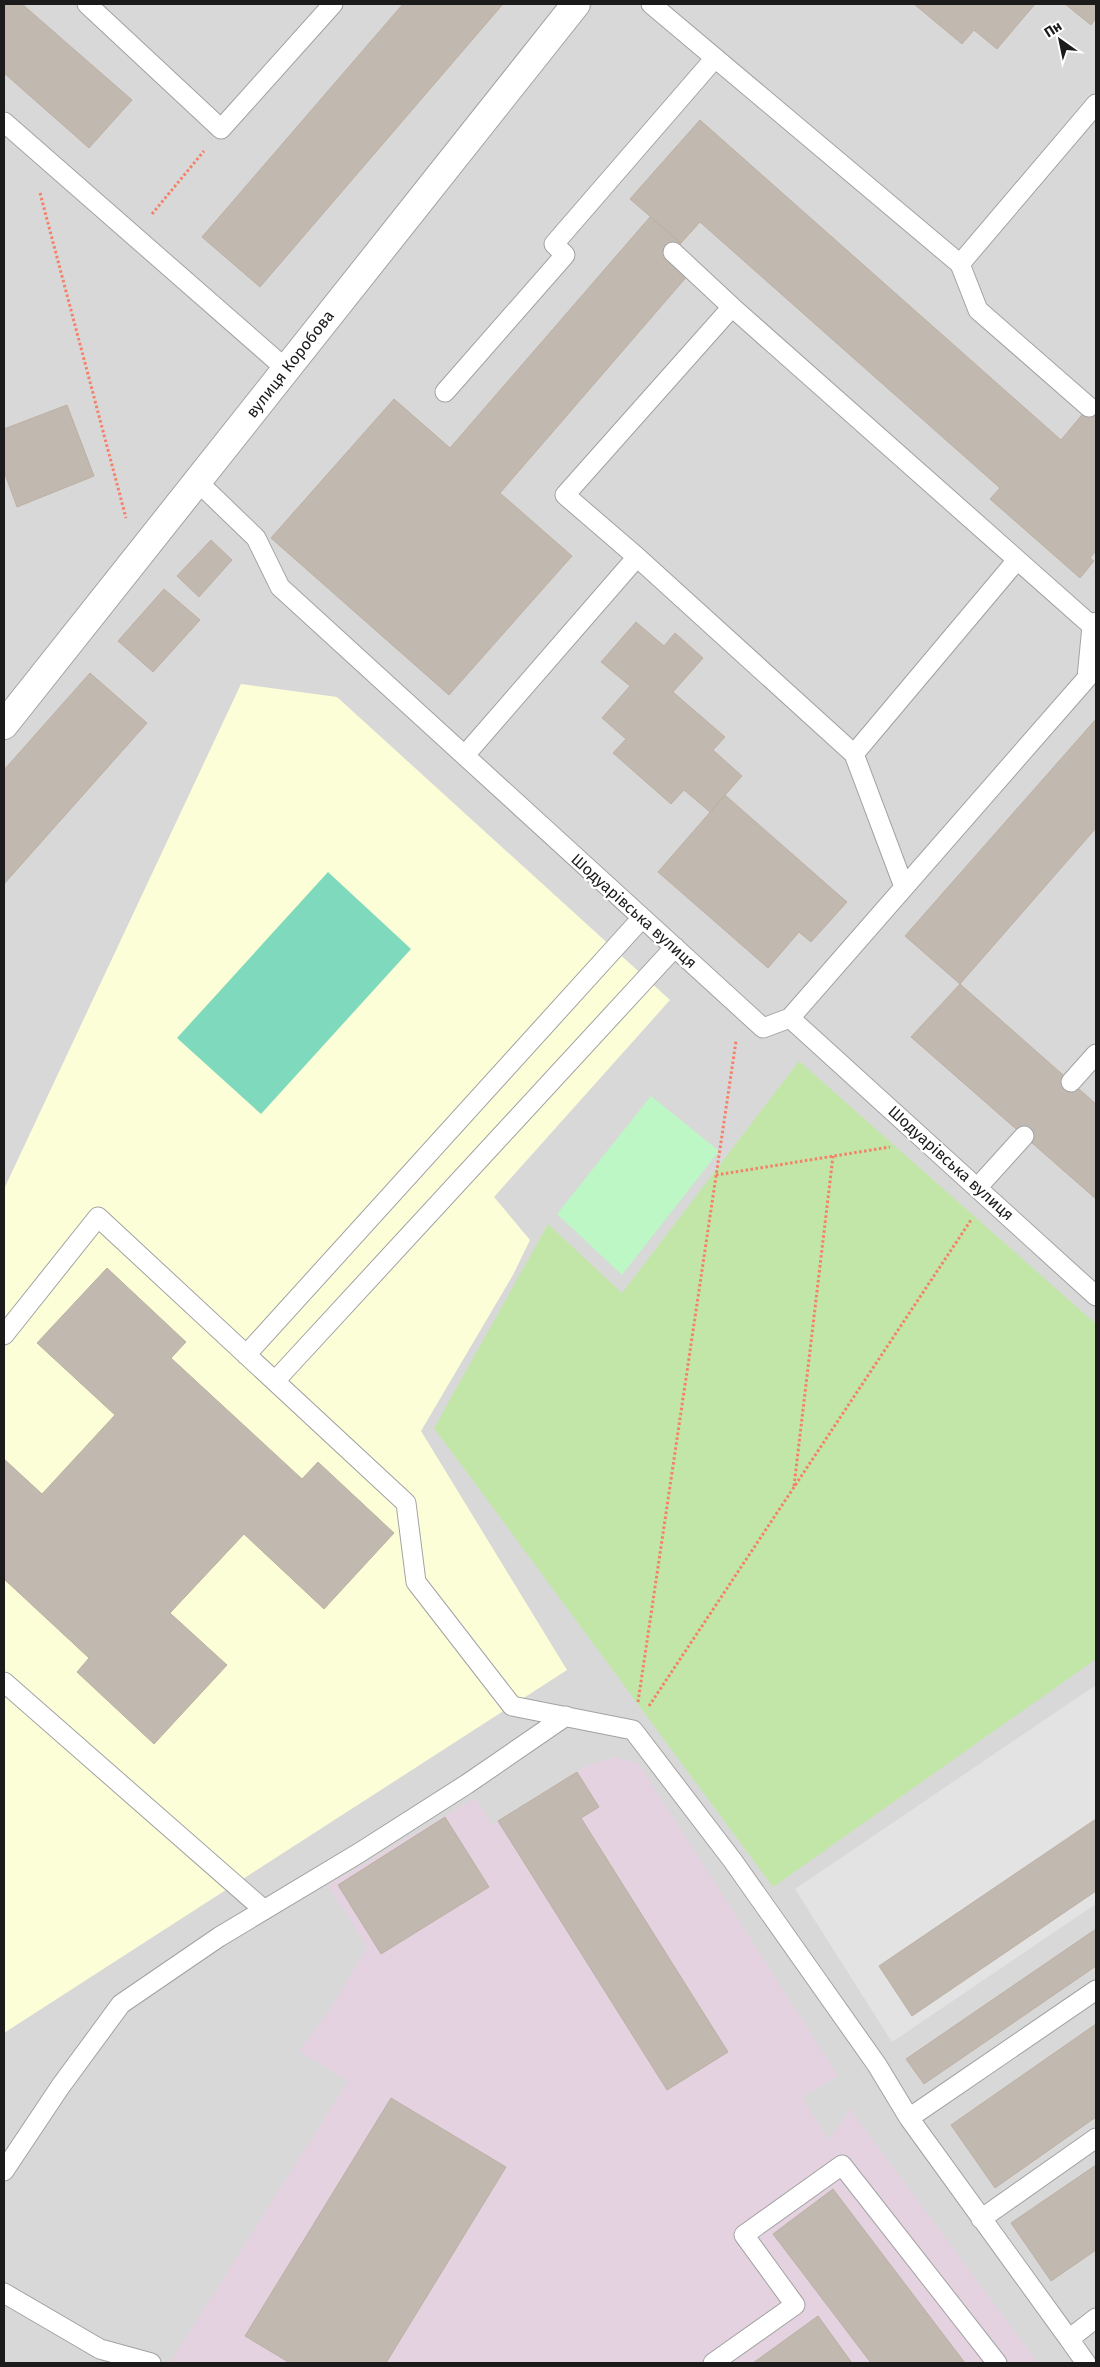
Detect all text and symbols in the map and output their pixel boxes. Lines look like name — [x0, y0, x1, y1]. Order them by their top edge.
north arrow — [1035, 15, 1085, 65]
text: Пн — [1041, 18, 1065, 41]
street label: вулиця Коробова — [242, 306, 338, 422]
street label: Шодуарівська вулиця — [567, 850, 701, 972]
street label: Шодуарівська вулиця — [884, 1102, 1018, 1224]

